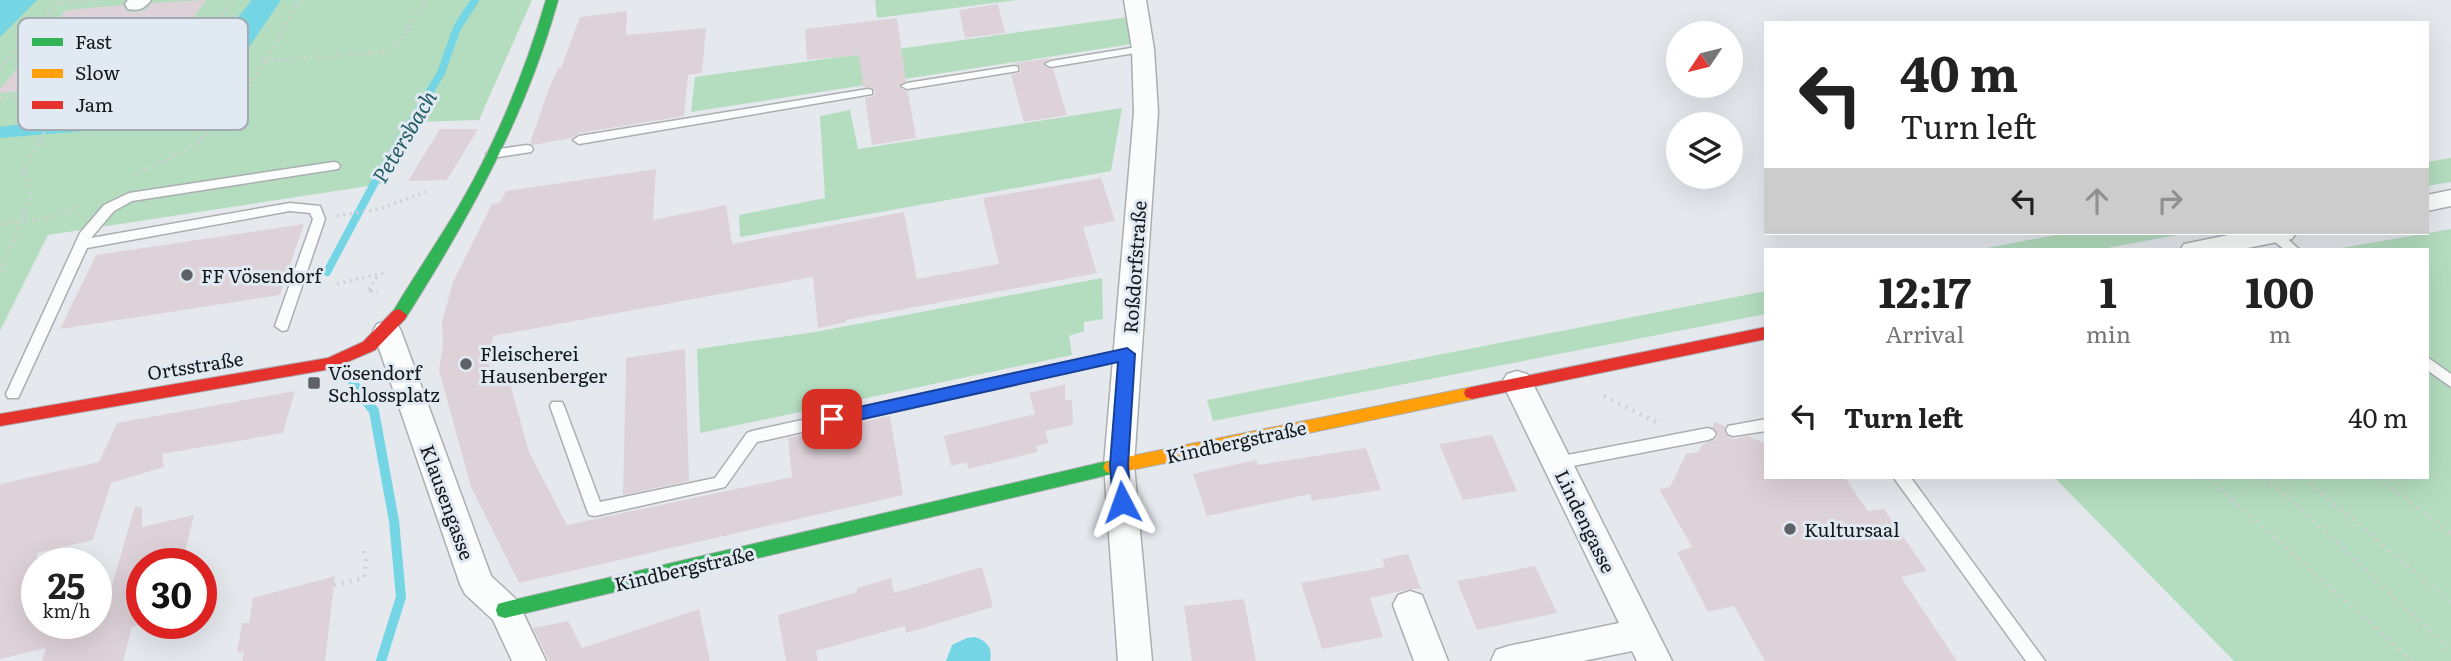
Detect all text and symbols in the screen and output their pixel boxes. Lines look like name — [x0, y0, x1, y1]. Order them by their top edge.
legend — [18, 18, 248, 130]
north arrow — [1666, 21, 1743, 98]
map controls — [1666, 21, 1743, 189]
text: Fast — [75, 27, 112, 55]
text: 40 m — [1900, 34, 2018, 107]
icon: left — [1785, 49, 1876, 140]
text: Slow — [75, 58, 120, 86]
water label: Petersbach — [363, 83, 443, 188]
text: Jam — [75, 90, 113, 118]
text: Turn left — [1900, 101, 2037, 149]
button: layers — [1666, 112, 1743, 189]
icon: left — [2005, 182, 2043, 220]
icon: ahead — [2078, 182, 2116, 220]
icon: right — [2151, 182, 2189, 220]
street label: Roßdorfstraße — [1115, 199, 1153, 335]
text: 12:17 — [1878, 259, 1971, 321]
text: 1 — [2100, 259, 2117, 321]
text: 100 — [2245, 259, 2315, 321]
place label: FF Vösendorf — [201, 261, 323, 289]
marker: FF Vösendorf — [179, 267, 195, 283]
text: Arrival — [1886, 316, 1964, 350]
text: min — [2086, 316, 2131, 350]
text: m — [2269, 316, 2291, 350]
place label: Fleischerei Hausenberger — [480, 339, 607, 389]
street label: Ortsstraße — [145, 344, 245, 386]
marker: Fleischerei Hausenberger — [458, 356, 474, 372]
place label: Vösendorf Schlossplatz — [328, 358, 440, 408]
marker: Vösendorf Schlossplatz — [306, 375, 322, 391]
pin — [802, 389, 862, 449]
icon: left — [1785, 397, 1823, 435]
text: Turn left — [1844, 397, 1963, 436]
text: 40 m — [2348, 397, 2408, 436]
icon: arrive — [813, 400, 851, 438]
street label: Kindbergstraße — [1163, 412, 1309, 470]
street label: Klausengasse — [414, 440, 482, 564]
street label: Lindengasse — [1549, 464, 1623, 578]
position arrow — [1085, 465, 1159, 539]
place label: Kultursaal — [1804, 515, 1900, 543]
marker: Kultursaal — [1782, 521, 1798, 537]
street label: Kindbergstraße — [611, 538, 757, 598]
speed limit sign: 30 — [126, 548, 217, 639]
text: 25 — [48, 558, 85, 610]
text: km/h — [43, 597, 90, 624]

